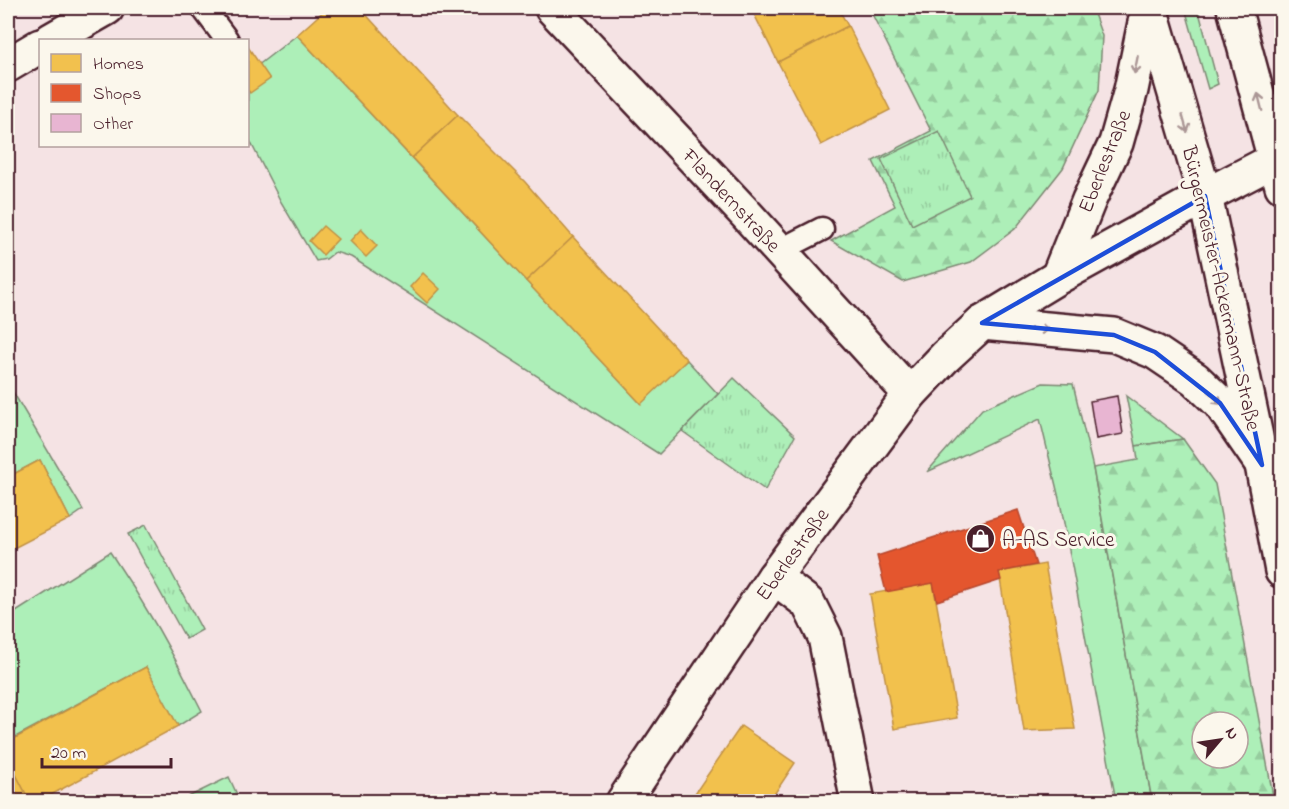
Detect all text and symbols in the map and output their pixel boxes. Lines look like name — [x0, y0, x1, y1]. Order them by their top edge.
legend — [39, 39, 249, 147]
text: Homes — [93, 52, 144, 78]
one-way arrow — [1130, 55, 1141, 74]
text: Shops — [93, 82, 141, 108]
one-way arrow — [1254, 93, 1266, 112]
street label: Eberlestraße — [1072, 105, 1140, 218]
text: Other — [93, 112, 133, 138]
one-way arrow — [1179, 114, 1191, 133]
street label: Flandernstraße — [674, 142, 787, 261]
street label: Bürgermeister-Ackermann-Straße — [1170, 142, 1268, 435]
one-way arrow — [1030, 323, 1049, 334]
one-way arrow — [1208, 391, 1223, 406]
street label: Eberlestraße — [750, 502, 838, 608]
shop icon: A-AS Service — [965, 523, 997, 555]
place label: A-AS Service — [1002, 526, 1115, 556]
north arrow — [1190, 710, 1250, 770]
text: N — [1218, 723, 1245, 744]
scale bar — [42, 731, 171, 769]
text: 20 m — [51, 741, 86, 767]

